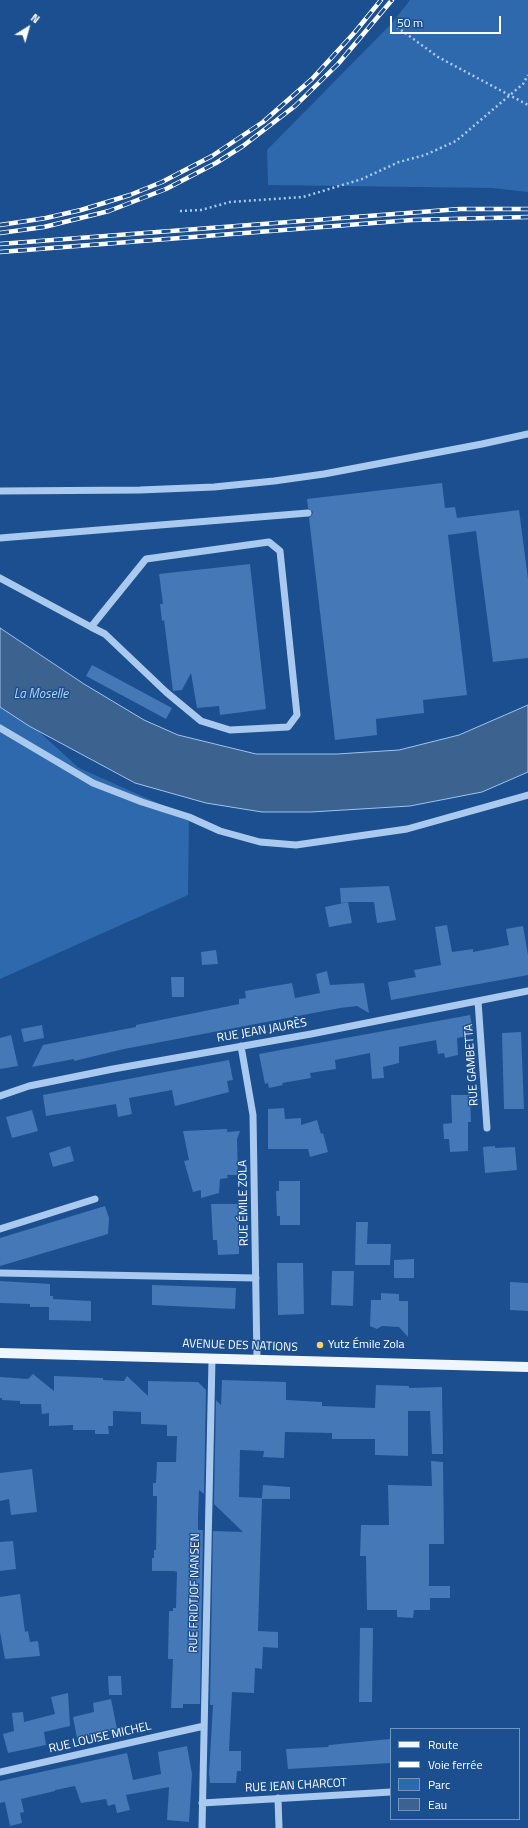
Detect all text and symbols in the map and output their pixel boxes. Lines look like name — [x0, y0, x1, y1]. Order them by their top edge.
north arrow — [8, 8, 48, 48]
scale bar — [392, 8, 503, 34]
text: N — [27, 10, 43, 27]
text: 50 m — [397, 13, 423, 32]
water label: La Moselle — [14, 687, 68, 703]
street label: RUE JEAN JAURÈS — [216, 1016, 308, 1046]
street label: RUE GAMBETTA — [462, 1023, 482, 1107]
street label: RUE ÉMILE ZOLA — [236, 1160, 252, 1246]
street label: AVENUE DES NATIONS — [182, 1337, 298, 1355]
place label: Yutz Émile Zola — [328, 1338, 405, 1352]
marker: Yutz Émile Zola — [315, 1340, 325, 1350]
street label: RUE FRIDTJOF NANSEN — [187, 1533, 203, 1653]
street label: RUE LOUISE MICHEL — [48, 1719, 152, 1757]
legend — [390, 1728, 520, 1820]
text: Route — [428, 1735, 458, 1754]
text: Voie ferrée — [428, 1755, 483, 1774]
text: Parc — [428, 1775, 450, 1794]
street label: RUE JEAN CHARCOT — [245, 1776, 347, 1796]
text: Eau — [428, 1795, 447, 1814]

